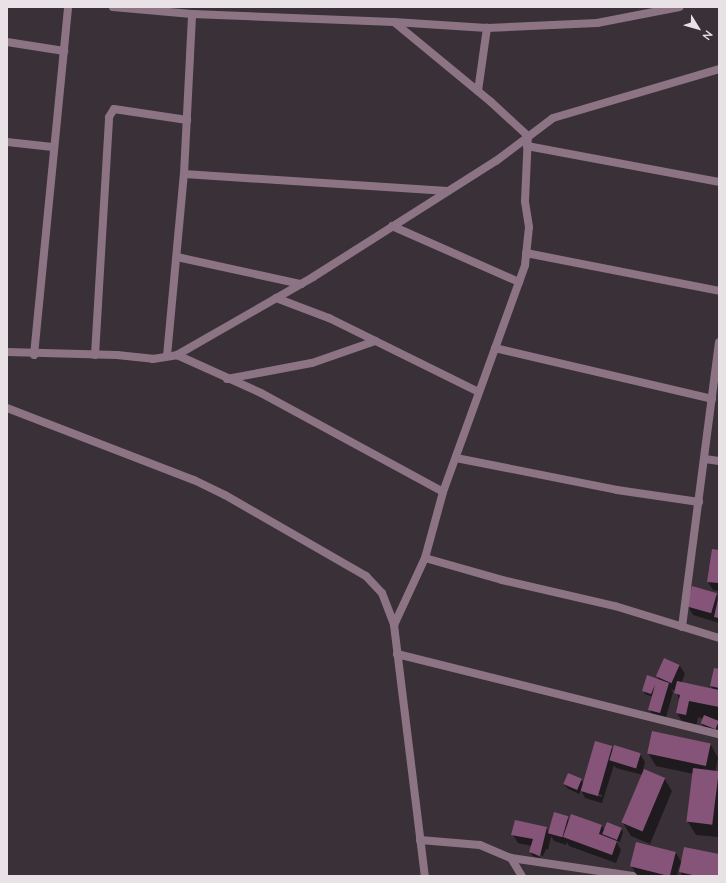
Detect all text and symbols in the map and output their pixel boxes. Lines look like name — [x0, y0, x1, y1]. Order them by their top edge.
north arrow — [678, 8, 718, 48]
text: N — [700, 28, 716, 43]

